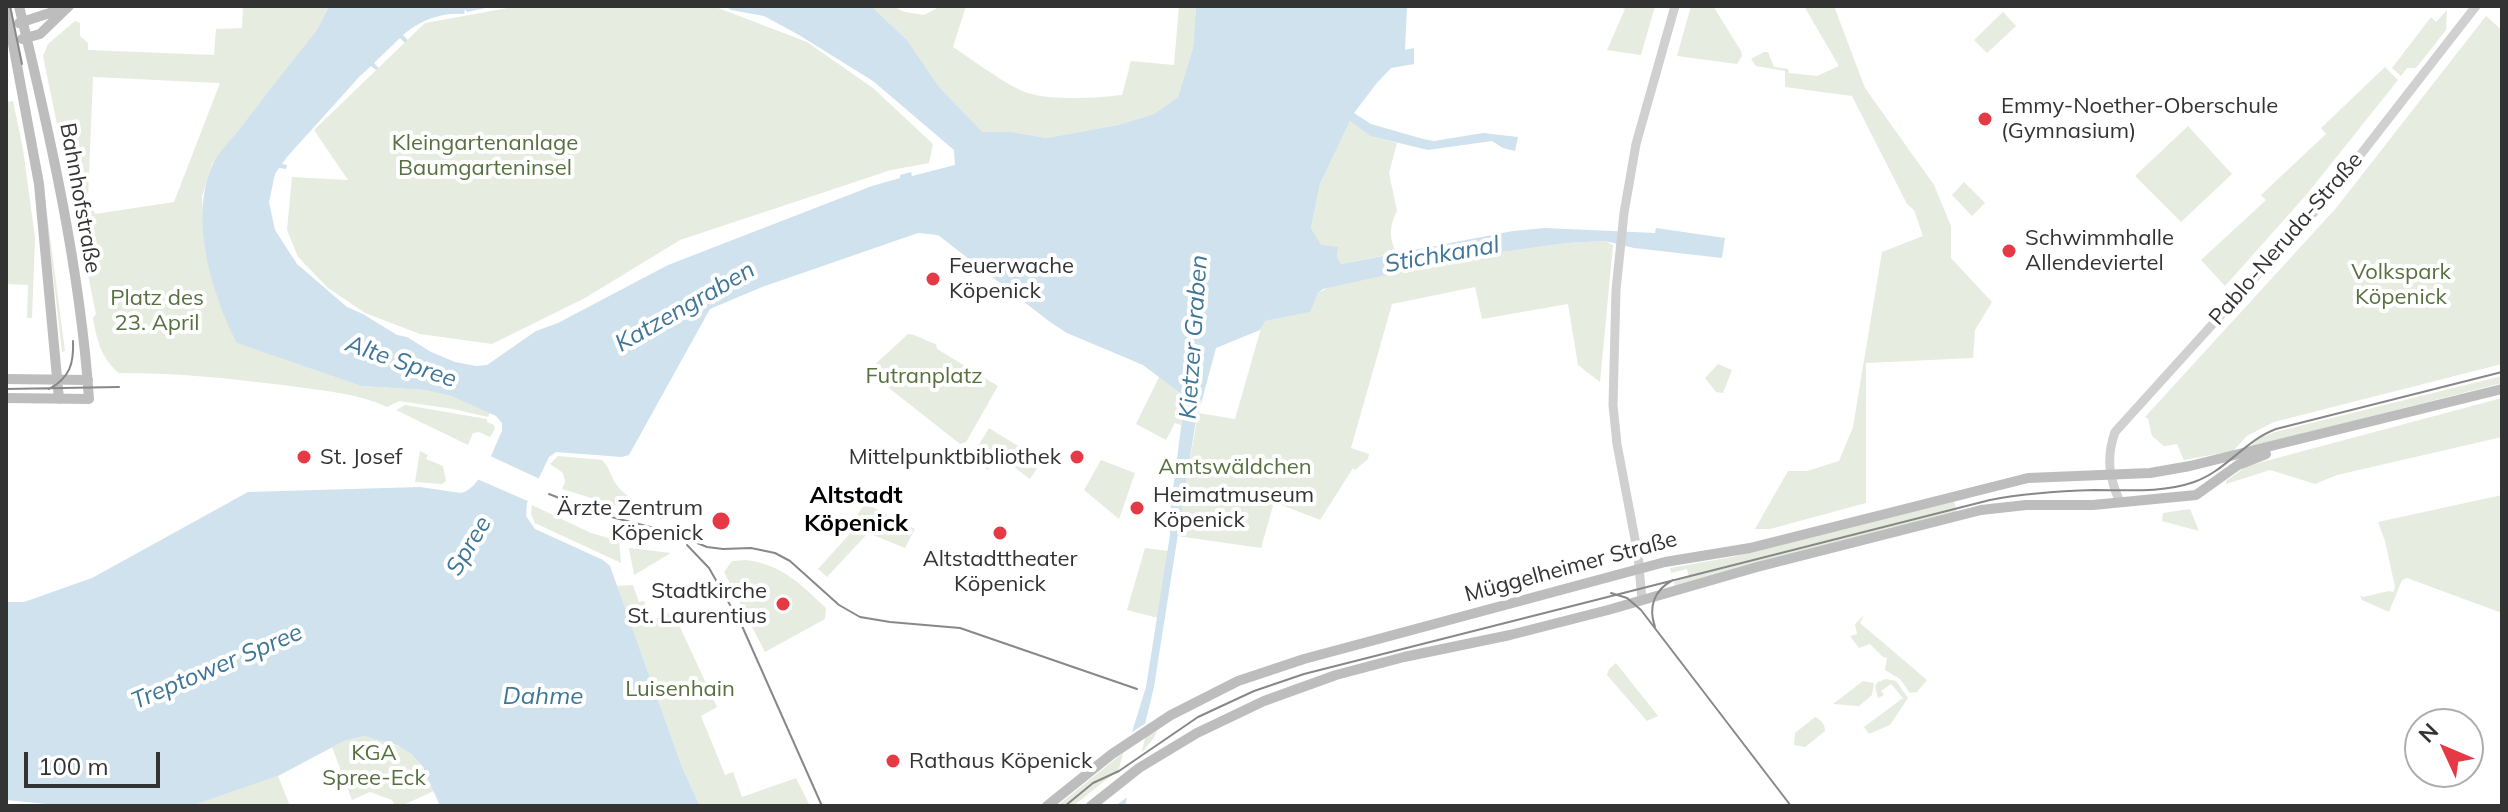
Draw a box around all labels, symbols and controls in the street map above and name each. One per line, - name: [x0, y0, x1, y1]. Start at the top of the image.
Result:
- place label: Emmy-Noether-Oberschule (Gymnasium): [2001, 93, 2278, 144]
- marker: Emmy-Noether-Oberschule (Gymnasium): [1976, 110, 1994, 128]
- street label: Bahnhofstraße: [54, 121, 106, 275]
- park label: Kleingartenanlage Baumgarteninsel: [392, 130, 578, 182]
- street label: Pablo-Neruda-Straße: [2204, 147, 2368, 331]
- place label: Schwimmhalle Allendeviertel: [2025, 225, 2174, 276]
- water label: Stichkanal: [1382, 231, 1502, 279]
- marker: Schwimmhalle Allendeviertel: [2000, 242, 2018, 260]
- place label: Feuerwache Köpenick: [949, 253, 1074, 304]
- water label: Kietzer Graben: [1174, 254, 1214, 420]
- water label: Katzengraben: [610, 255, 760, 359]
- park label: Volkspark Köpenick: [2351, 259, 2451, 310]
- marker: Feuerwache Köpenick: [924, 270, 942, 288]
- park label: Platz des 23. April: [110, 285, 204, 336]
- water label: Alte Spree: [342, 330, 460, 394]
- park label: Futranplatz: [865, 363, 983, 389]
- place label: St. Josef: [320, 444, 403, 470]
- place label: Mittelpunktbibliothek: [849, 444, 1061, 470]
- marker: St. Josef: [295, 448, 313, 466]
- marker: Mittelpunktbibliothek: [1068, 448, 1086, 466]
- park label: Amtswäldchen: [1158, 454, 1312, 480]
- district label: Altstadt Köpenick: [804, 482, 908, 538]
- place label: Heimatmuseum Köpenick: [1153, 482, 1314, 534]
- place label: Ärzte Zentrum Köpenick: [557, 495, 703, 546]
- marker: Heimatmuseum Köpenick: [1128, 499, 1146, 517]
- marker: Ärzte Zentrum Köpenick: [710, 510, 732, 532]
- water label: Spree: [440, 511, 498, 581]
- marker: Altstadttheater Köpenick: [991, 524, 1009, 542]
- street label: Müggelheimer Straße: [1462, 526, 1680, 608]
- place label: Altstadttheater Köpenick: [923, 546, 1077, 598]
- place label: Stadtkirche St. Laurentius: [627, 578, 767, 630]
- marker: Stadtkirche St. Laurentius: [774, 595, 792, 613]
- water label: Treptower Spree: [127, 618, 307, 716]
- park label: Luisenhain: [625, 676, 735, 702]
- water label: Dahme: [503, 683, 583, 711]
- north arrow: [2404, 708, 2484, 788]
- text: N: [2412, 717, 2444, 748]
- scale bar: [28, 736, 164, 786]
- park label: KGA Spree-Eck: [322, 740, 426, 792]
- place label: Rathaus Köpenick: [909, 748, 1092, 774]
- text: 100 m: [38, 751, 109, 781]
- marker: Rathaus Köpenick: [884, 752, 902, 770]

